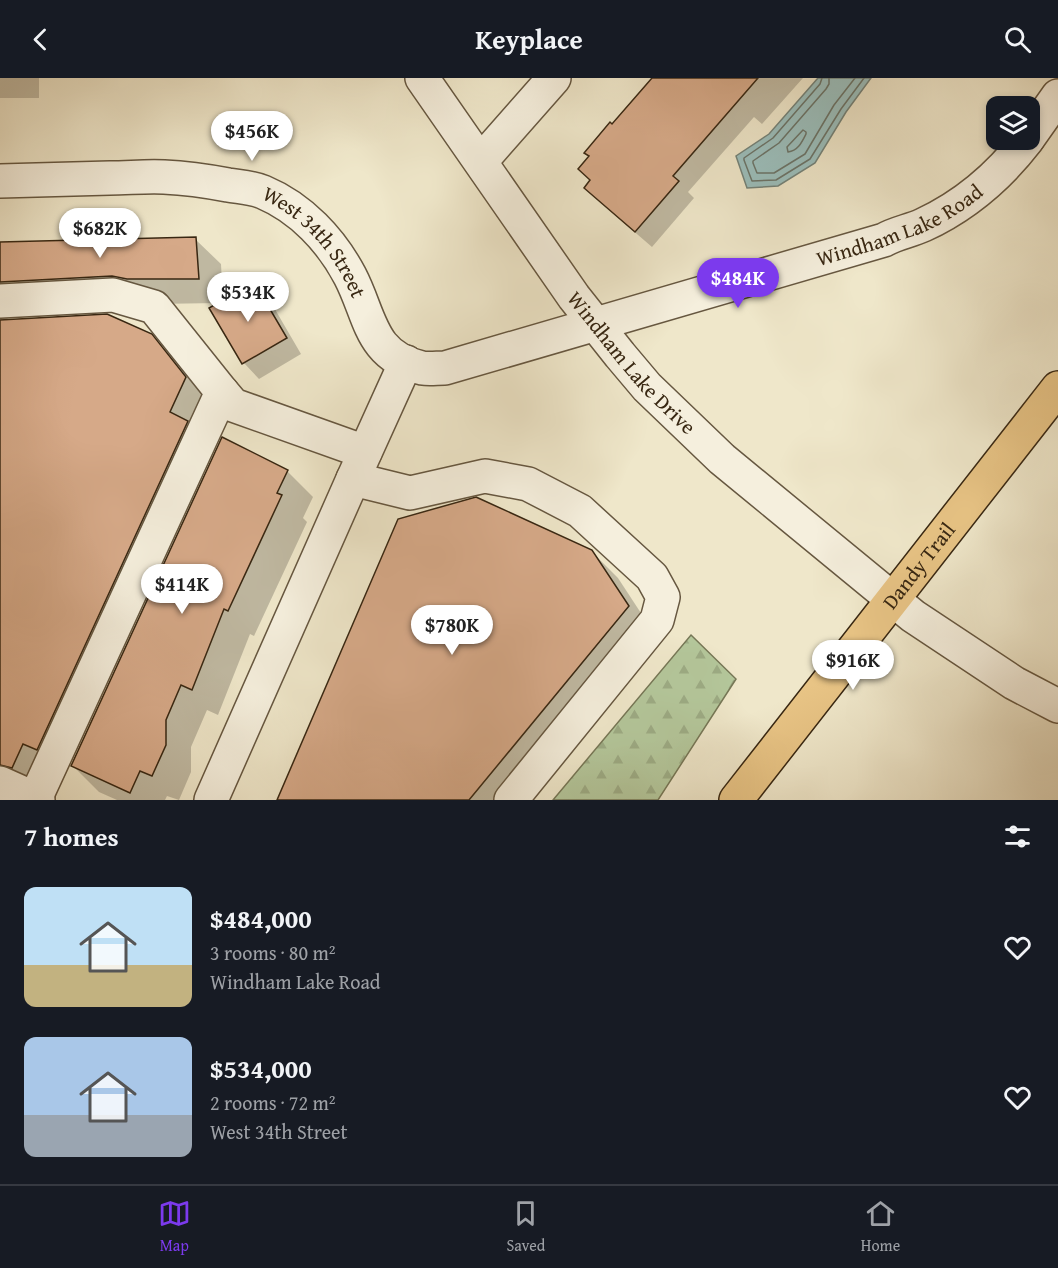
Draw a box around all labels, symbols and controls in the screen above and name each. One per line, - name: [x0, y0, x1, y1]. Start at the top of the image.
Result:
- text: Keyplace: [475, 19, 583, 59]
- icon: back: [24, 23, 57, 56]
- icon: search: [1001, 23, 1034, 56]
- map controls: [986, 96, 1040, 150]
- button: layers: [986, 96, 1040, 150]
- pin: $456K: [210, 111, 294, 162]
- text: $456K: [225, 116, 279, 145]
- street label: Windham Lake Road: [813, 176, 990, 274]
- street label: West 34th Street: [258, 178, 374, 303]
- pin: $682K: [58, 208, 142, 259]
- text: $682K: [73, 213, 127, 242]
- pin: $484K: [696, 258, 780, 309]
- text: $484K: [711, 263, 765, 292]
- pin: $534K: [206, 272, 290, 323]
- text: $534K: [221, 277, 275, 306]
- street label: Windham Lake Drive: [560, 284, 703, 441]
- street label: Dandy Trail: [875, 516, 962, 616]
- pin: $414K: [140, 564, 224, 615]
- text: $414K: [155, 569, 209, 598]
- pin: $780K: [410, 605, 494, 656]
- text: $780K: [425, 610, 479, 639]
- pin: $916K: [811, 640, 895, 691]
- text: $916K: [826, 645, 880, 674]
- text: 7 homes: [24, 817, 119, 856]
- icon: filters: [1001, 820, 1034, 853]
- text: $484,000: [210, 899, 312, 938]
- icon: home: [72, 911, 144, 983]
- icon: heart: [1001, 931, 1034, 964]
- text: 3 rooms · 80 m²: [210, 938, 336, 967]
- text: Windham Lake Road: [210, 967, 381, 996]
- text: $534,000: [210, 1049, 312, 1088]
- icon: home: [72, 1061, 144, 1133]
- icon: heart: [1001, 1081, 1034, 1114]
- text: 2 rooms · 72 m²: [210, 1088, 336, 1117]
- text: West 34th Street: [210, 1117, 348, 1146]
- tab: Map: [158, 1197, 191, 1257]
- tab: Saved: [506, 1197, 545, 1257]
- tab: Home: [861, 1197, 900, 1257]

